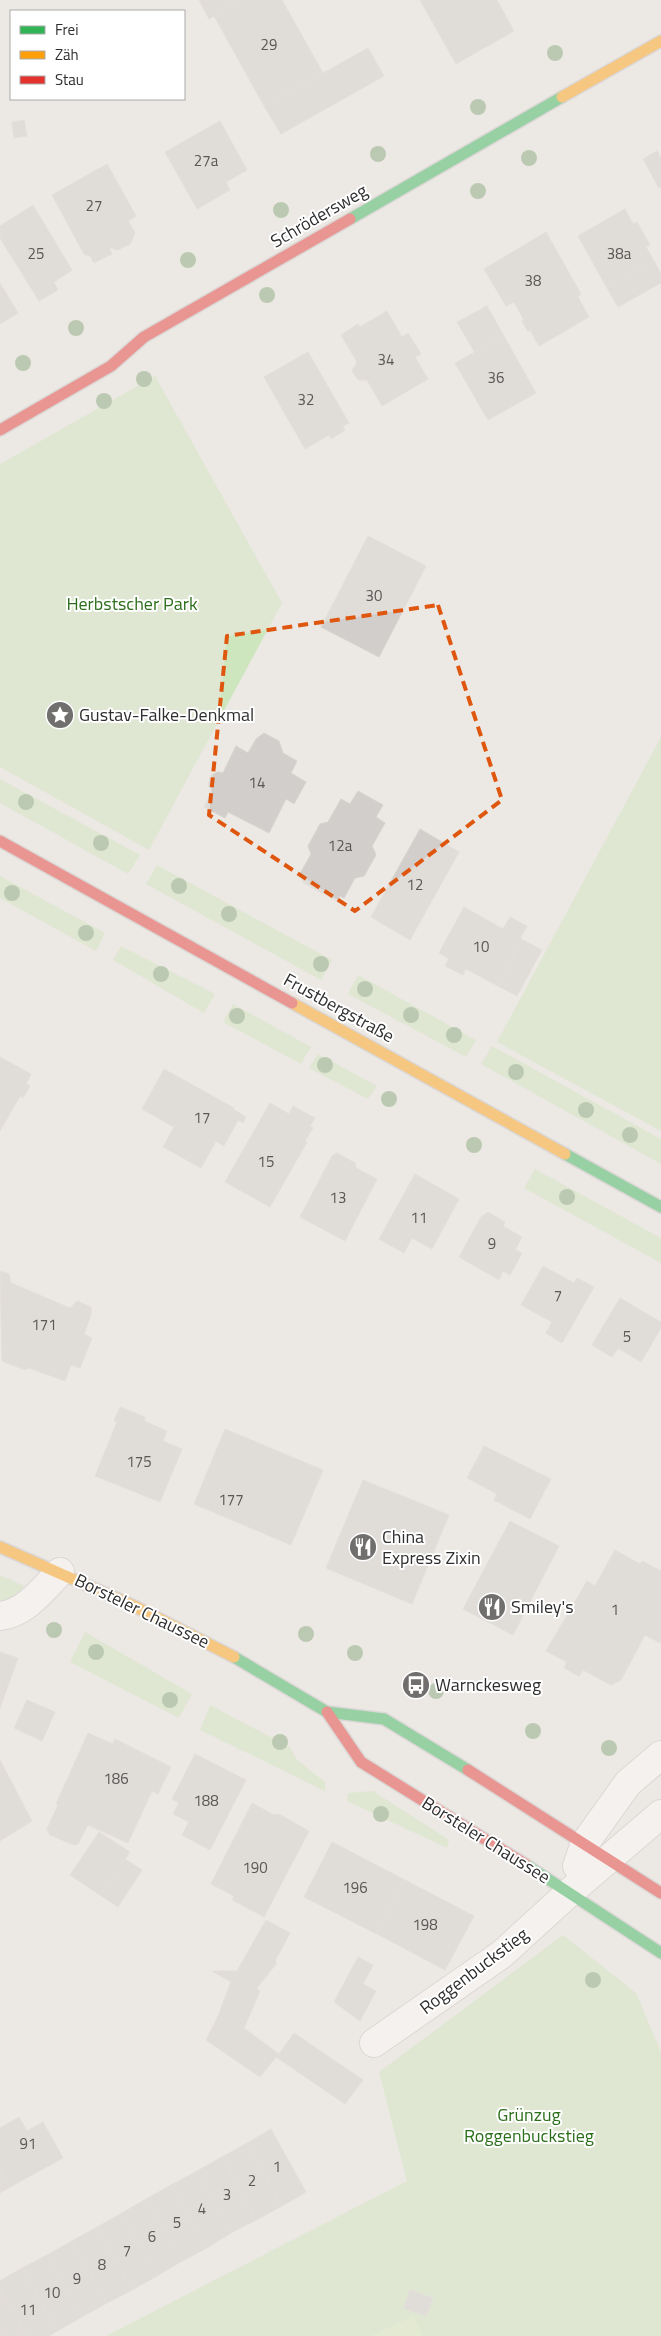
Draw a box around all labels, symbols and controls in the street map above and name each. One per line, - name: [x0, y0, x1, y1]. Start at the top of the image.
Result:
- legend: [10, 10, 185, 100]
- text: Frei: [55, 18, 78, 41]
- house number: 29: [261, 33, 277, 56]
- text: Zäh: [55, 43, 79, 66]
- text: Stau: [55, 68, 84, 91]
- house number: 27a: [194, 149, 219, 172]
- street label: Schrödersweg: [265, 177, 372, 254]
- house number: 27: [86, 194, 102, 217]
- house number: 25: [28, 242, 44, 265]
- house number: 38a: [607, 242, 632, 265]
- house number: 38: [525, 269, 541, 292]
- house number: 34: [378, 348, 394, 371]
- house number: 36: [488, 366, 504, 389]
- house number: 32: [298, 388, 314, 411]
- house number: 30: [366, 584, 382, 607]
- park label: Herbstscher Park: [66, 590, 198, 617]
- place icon: Gustav-Falke-Denkmal: [45, 700, 75, 730]
- place label: Gustav-Falke-Denkmal: [79, 701, 254, 728]
- house number: 14: [249, 771, 265, 794]
- house number: 12a: [328, 834, 353, 857]
- house number: 12: [407, 873, 423, 896]
- house number: 10: [473, 935, 489, 958]
- street label: Frustbergstraße: [279, 966, 400, 1049]
- house number: 17: [194, 1106, 210, 1129]
- house number: 15: [258, 1150, 274, 1173]
- house number: 13: [330, 1186, 346, 1209]
- house number: 11: [411, 1206, 427, 1229]
- house number: 9: [488, 1232, 496, 1255]
- house number: 7: [554, 1284, 562, 1307]
- house number: 171: [31, 1313, 57, 1336]
- house number: 5: [623, 1325, 631, 1348]
- house number: 175: [126, 1450, 152, 1473]
- house number: 177: [218, 1488, 244, 1511]
- place label: China Express Zixin: [382, 1523, 481, 1571]
- restaurant icon: China Express Zixin: [348, 1532, 378, 1562]
- street label: Borsteler Chaussee: [70, 1566, 214, 1655]
- restaurant icon: Smiley's: [477, 1592, 507, 1622]
- place label: Smiley's: [511, 1593, 574, 1620]
- house number: 1: [611, 1598, 619, 1621]
- bus stop icon: Warnckesweg: [401, 1670, 431, 1700]
- place label: Warnckesweg: [435, 1671, 541, 1698]
- house number: 186: [103, 1767, 129, 1790]
- house number: 188: [193, 1789, 219, 1812]
- street label: Borsteler Chaussee: [417, 1789, 556, 1890]
- house number: 190: [242, 1856, 268, 1879]
- house number: 196: [342, 1876, 368, 1899]
- house number: 198: [412, 1913, 438, 1936]
- street label: Roggenbuckstieg: [414, 1921, 534, 2021]
- park label: Grünzug Roggenbuckstieg: [464, 2101, 594, 2149]
- house number: 91: [20, 2132, 36, 2155]
- house number: 1: [273, 2155, 281, 2178]
- house number: 2: [248, 2169, 256, 2192]
- house number: 3: [223, 2183, 231, 2206]
- house number: 4: [198, 2197, 206, 2220]
- house number: 5: [173, 2211, 181, 2234]
- house number: 6: [148, 2225, 156, 2248]
- house number: 7: [123, 2239, 131, 2262]
- house number: 8: [98, 2253, 106, 2276]
- house number: 9: [73, 2267, 81, 2290]
- house number: 10: [44, 2281, 60, 2304]
- house number: 11: [20, 2298, 36, 2321]

